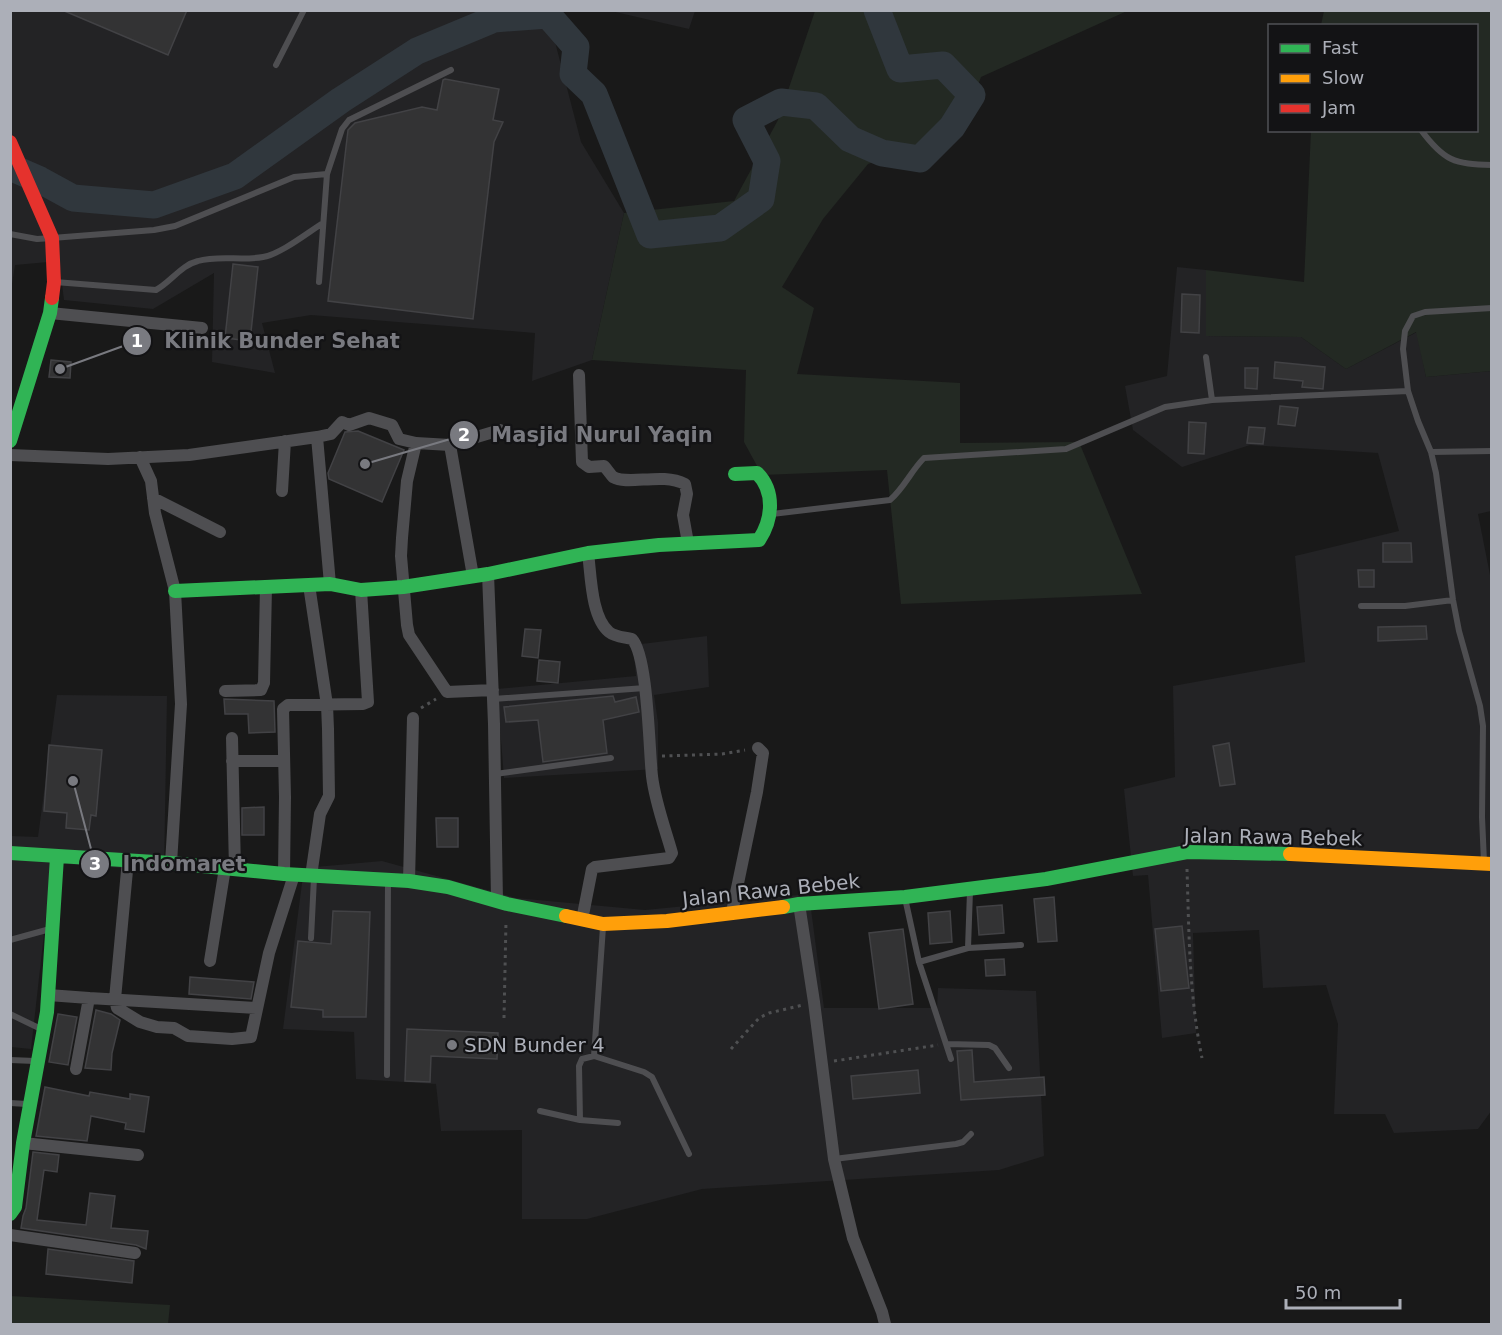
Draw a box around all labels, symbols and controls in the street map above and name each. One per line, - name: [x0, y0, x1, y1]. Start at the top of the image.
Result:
- legend: [1268, 24, 1478, 132]
- text: Fast: [1322, 37, 1358, 58]
- text: Slow: [1322, 67, 1364, 88]
- text: Jam: [1321, 97, 1356, 118]
- callout: Klinik Bunder Sehat: [122, 322, 412, 361]
- text: Klinik Bunder Sehat: [164, 329, 400, 353]
- text: 1: [131, 330, 143, 351]
- callout: Masjid Nurul Yaqin: [449, 415, 725, 454]
- text: Masjid Nurul Yaqin: [491, 423, 713, 447]
- text: 2: [458, 424, 470, 445]
- street label: Jalan Rawa Bebek: [1182, 823, 1363, 851]
- callout: Indomaret: [80, 844, 257, 883]
- text: Indomaret: [123, 852, 245, 876]
- text: 3: [89, 853, 101, 874]
- street label: Jalan Rawa Bebek: [679, 869, 861, 911]
- place label: SDN Bunder 4: [464, 1033, 605, 1057]
- marker: SDN Bunder 4: [445, 1038, 459, 1052]
- scale bar: [1286, 1272, 1400, 1310]
- text: 50 m: [1295, 1282, 1341, 1303]

